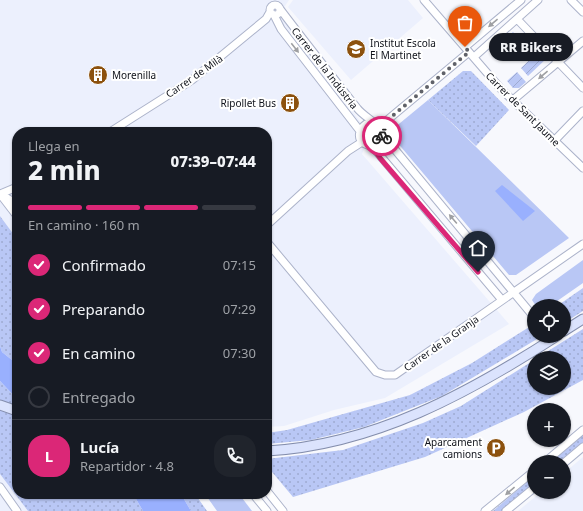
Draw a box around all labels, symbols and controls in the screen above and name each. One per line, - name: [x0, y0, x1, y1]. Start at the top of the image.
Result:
- pin: [448, 6, 482, 47]
- icon: bag: [454, 12, 476, 34]
- one-way arrow: [488, 19, 499, 28]
- street label: Carrer de la Indústria: [289, 24, 361, 112]
- callout: RR Bikers: [489, 33, 573, 61]
- place label: Institut Escola El Martinet: [370, 36, 436, 62]
- school or university icon: Institut Escola El Martinet: [345, 38, 367, 60]
- text: RR Bikers: [500, 38, 562, 56]
- one-way arrow: [291, 42, 299, 53]
- street label: Carrer de Milà: [163, 51, 225, 101]
- building icon: Morenilla: [87, 64, 109, 86]
- place label: Morenilla: [112, 68, 156, 82]
- street label: Carrer de Sant Jaume: [483, 69, 563, 149]
- one-way arrow: [537, 71, 548, 80]
- building icon: Ripollet Bus: [279, 92, 301, 114]
- place label: Ripollet Bus: [221, 96, 276, 110]
- courier: [362, 116, 402, 156]
- icon: bike: [371, 125, 393, 147]
- text: Llega en: [28, 137, 80, 155]
- text: 07:39–07:44: [171, 151, 256, 171]
- text: 2 min: [28, 152, 101, 188]
- one-way arrow: [448, 214, 457, 225]
- text: En camino · 160 m: [28, 216, 140, 234]
- pin: [461, 231, 495, 272]
- icon: home: [467, 237, 489, 259]
- icon: check: [28, 254, 50, 276]
- text: Confirmado: [62, 255, 146, 275]
- text: 07:15: [223, 256, 256, 274]
- icon: check: [28, 298, 50, 320]
- text: Preparando: [62, 299, 145, 319]
- map controls: [527, 299, 571, 499]
- button: locate: [527, 299, 571, 343]
- text: 07:29: [223, 300, 256, 318]
- street label: Carrer de la Granja: [401, 312, 481, 374]
- icon: check: [28, 342, 50, 364]
- text: En camino: [62, 343, 135, 363]
- text: 07:30: [223, 344, 256, 362]
- button: layers: [527, 351, 571, 395]
- text: Entregado: [62, 387, 135, 407]
- button: +: [527, 403, 571, 447]
- button: phone: [214, 435, 256, 477]
- place label: Aparcament camions: [425, 435, 482, 461]
- text: Lucía: [80, 437, 119, 457]
- parking icon: Aparcament camions: [485, 437, 507, 459]
- text: L: [45, 446, 53, 466]
- button: −: [527, 455, 571, 499]
- text: Repartidor · 4.8: [80, 457, 174, 475]
- one-way arrow: [504, 486, 515, 495]

